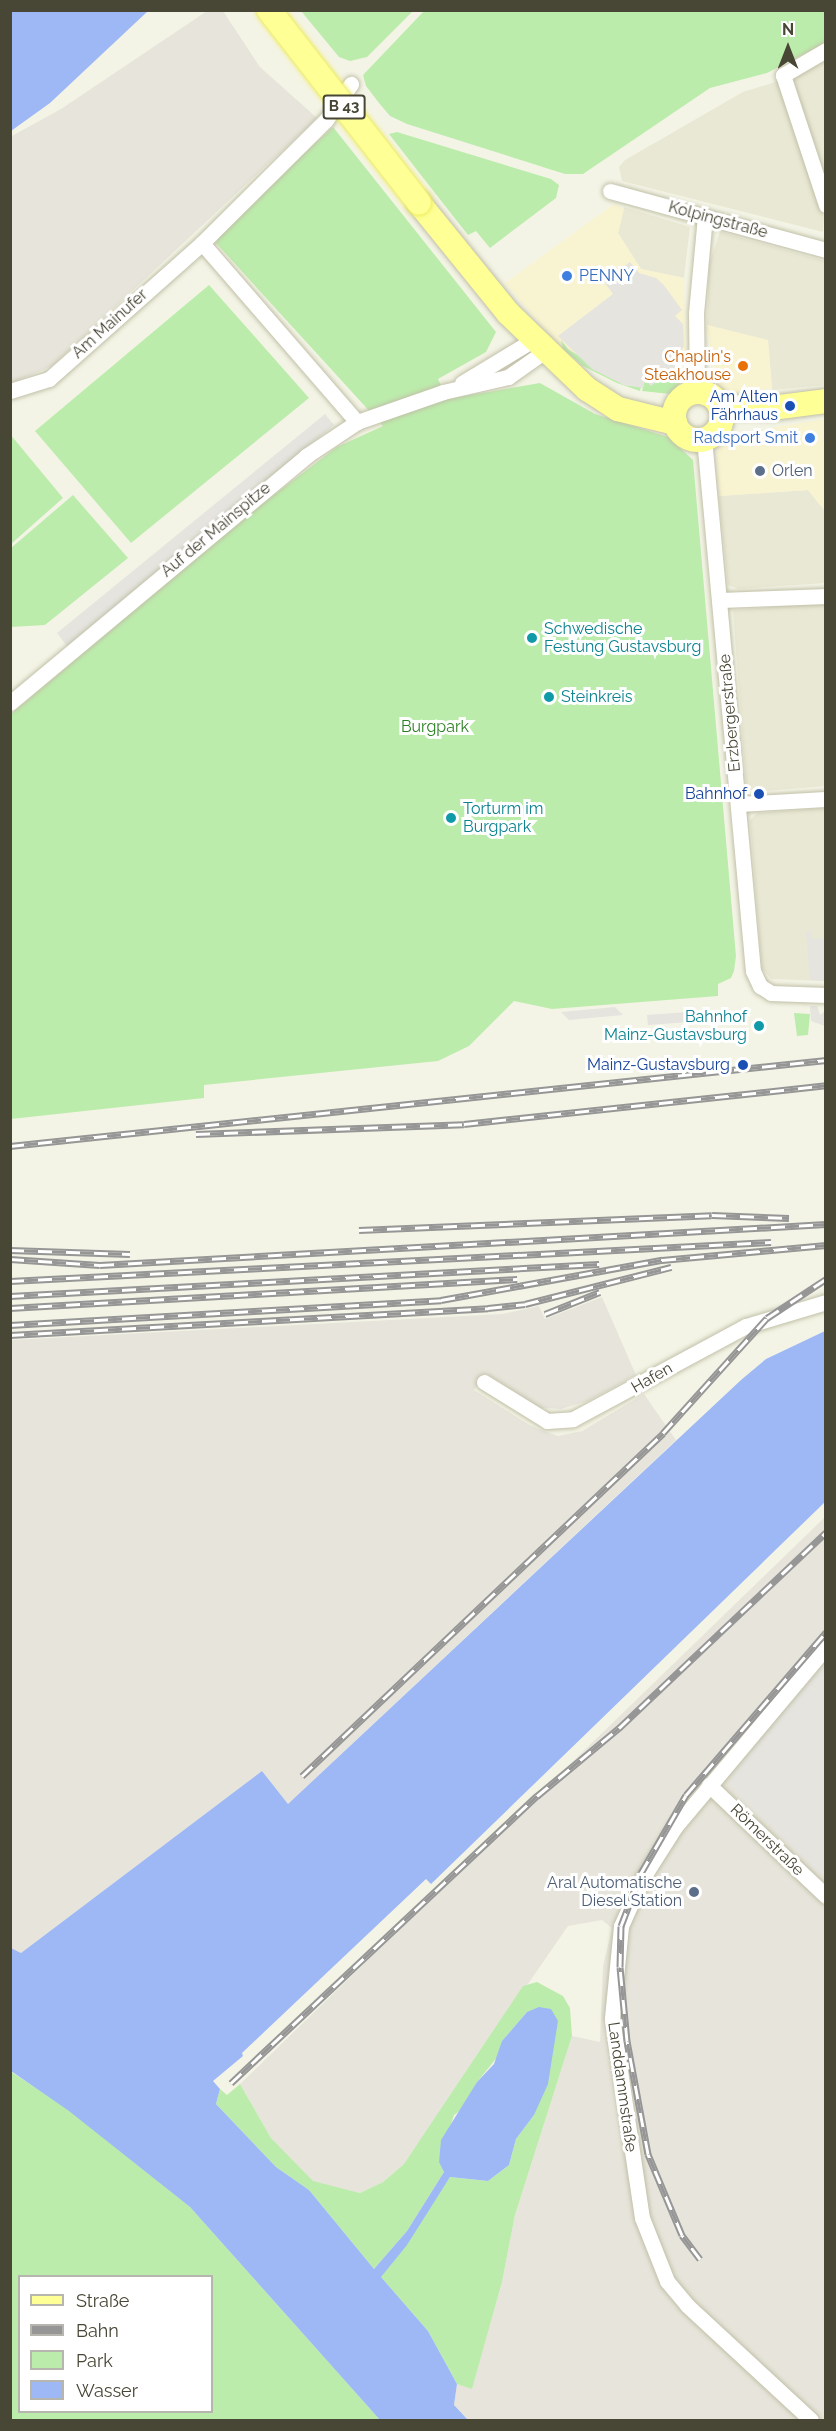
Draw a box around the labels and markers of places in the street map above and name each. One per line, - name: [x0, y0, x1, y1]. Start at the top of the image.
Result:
- place label: PENNY: [579, 266, 634, 286]
- marker: PENNY: [560, 269, 574, 283]
- place label: Chaplin's Steakhouse: [644, 347, 731, 385]
- marker: Chaplin's Steakhouse: [736, 359, 750, 373]
- place label: Am Alten Fährhaus: [709, 387, 778, 425]
- marker: Am Alten Fährhaus: [783, 399, 797, 413]
- place label: Radsport Smit: [694, 428, 798, 448]
- marker: Radsport Smit: [803, 431, 817, 445]
- place label: Orlen: [772, 461, 813, 481]
- marker: Orlen: [753, 464, 767, 478]
- place label: Schwedische Festung Gustavsburg: [544, 619, 701, 657]
- marker: Schwedische Festung Gustavsburg: [525, 631, 539, 645]
- place label: Steinkreis: [561, 687, 632, 707]
- marker: Steinkreis: [542, 690, 556, 704]
- place label: Bahnhof: [685, 784, 747, 804]
- marker: Bahnhof: [752, 787, 766, 801]
- place label: Torturm im Burgpark: [463, 799, 544, 837]
- marker: Torturm im Burgpark: [444, 811, 458, 825]
- place label: Bahnhof Mainz-Gustavsburg: [604, 1007, 747, 1045]
- marker: Bahnhof Mainz-Gustavsburg: [752, 1019, 766, 1033]
- place label: Mainz-Gustavsburg: [587, 1055, 730, 1075]
- marker: Mainz-Gustavsburg: [734, 1056, 752, 1074]
- place label: Aral Automatische Diesel Station: [546, 1873, 682, 1911]
- marker: Aral Automatische Diesel Station: [687, 1885, 701, 1899]

